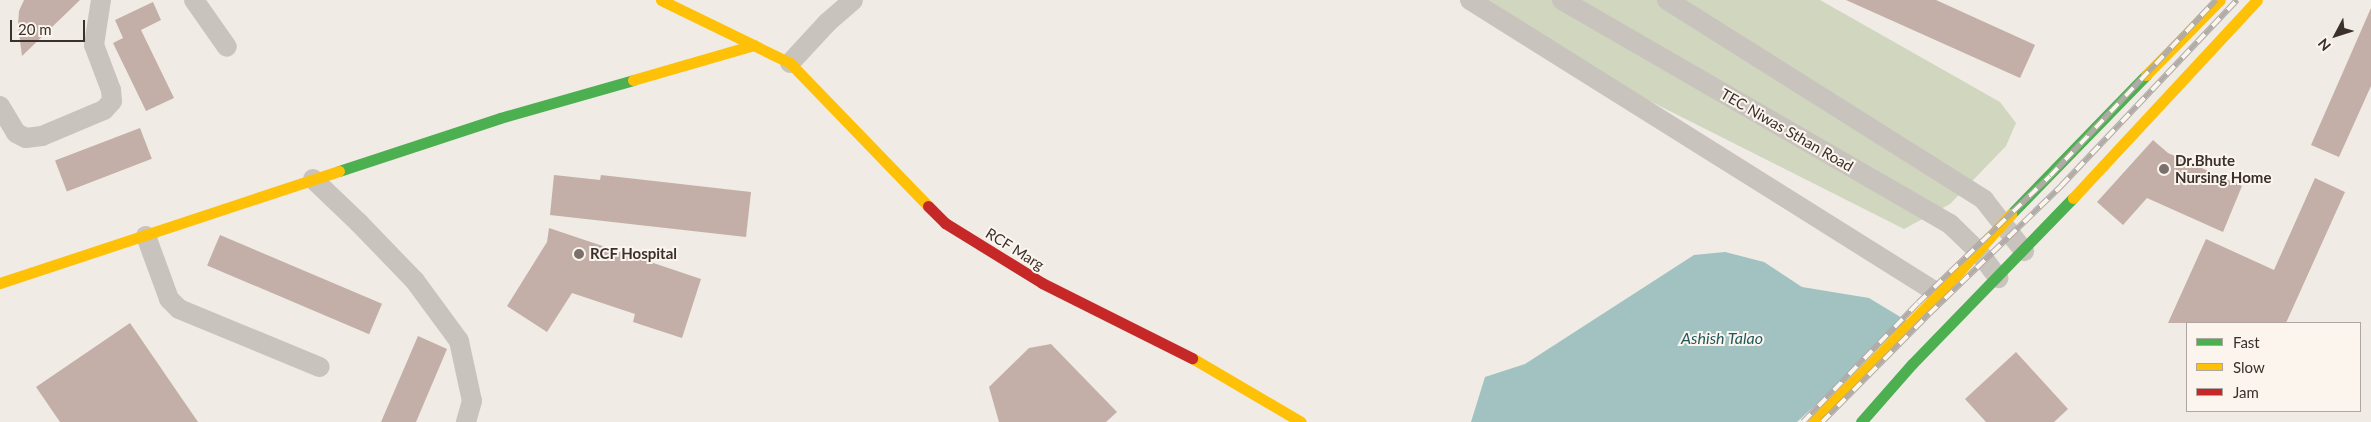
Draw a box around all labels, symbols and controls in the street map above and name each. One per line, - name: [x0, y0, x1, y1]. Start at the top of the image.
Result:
- scale bar: [12, 10, 88, 42]
- north arrow: [2311, 10, 2361, 60]
- text: 20 m: [18, 20, 52, 38]
- text: N: [2314, 35, 2334, 55]
- street label: TEC Niwas Sthan Road: [1718, 85, 1856, 175]
- place label: Dr.Bhute Nursing Home: [2175, 151, 2271, 186]
- marker: Dr.Bhute Nursing Home: [2157, 162, 2171, 176]
- street label: RCF Marg: [982, 224, 1048, 274]
- place label: RCF Hospital: [590, 245, 677, 263]
- marker: RCF Hospital: [572, 247, 586, 261]
- legend: [2186, 322, 2361, 412]
- water label: Ashish Talao: [1681, 328, 1763, 348]
- text: Fast: [2233, 333, 2260, 351]
- text: Slow: [2233, 358, 2265, 376]
- text: Jam: [2233, 383, 2259, 401]

